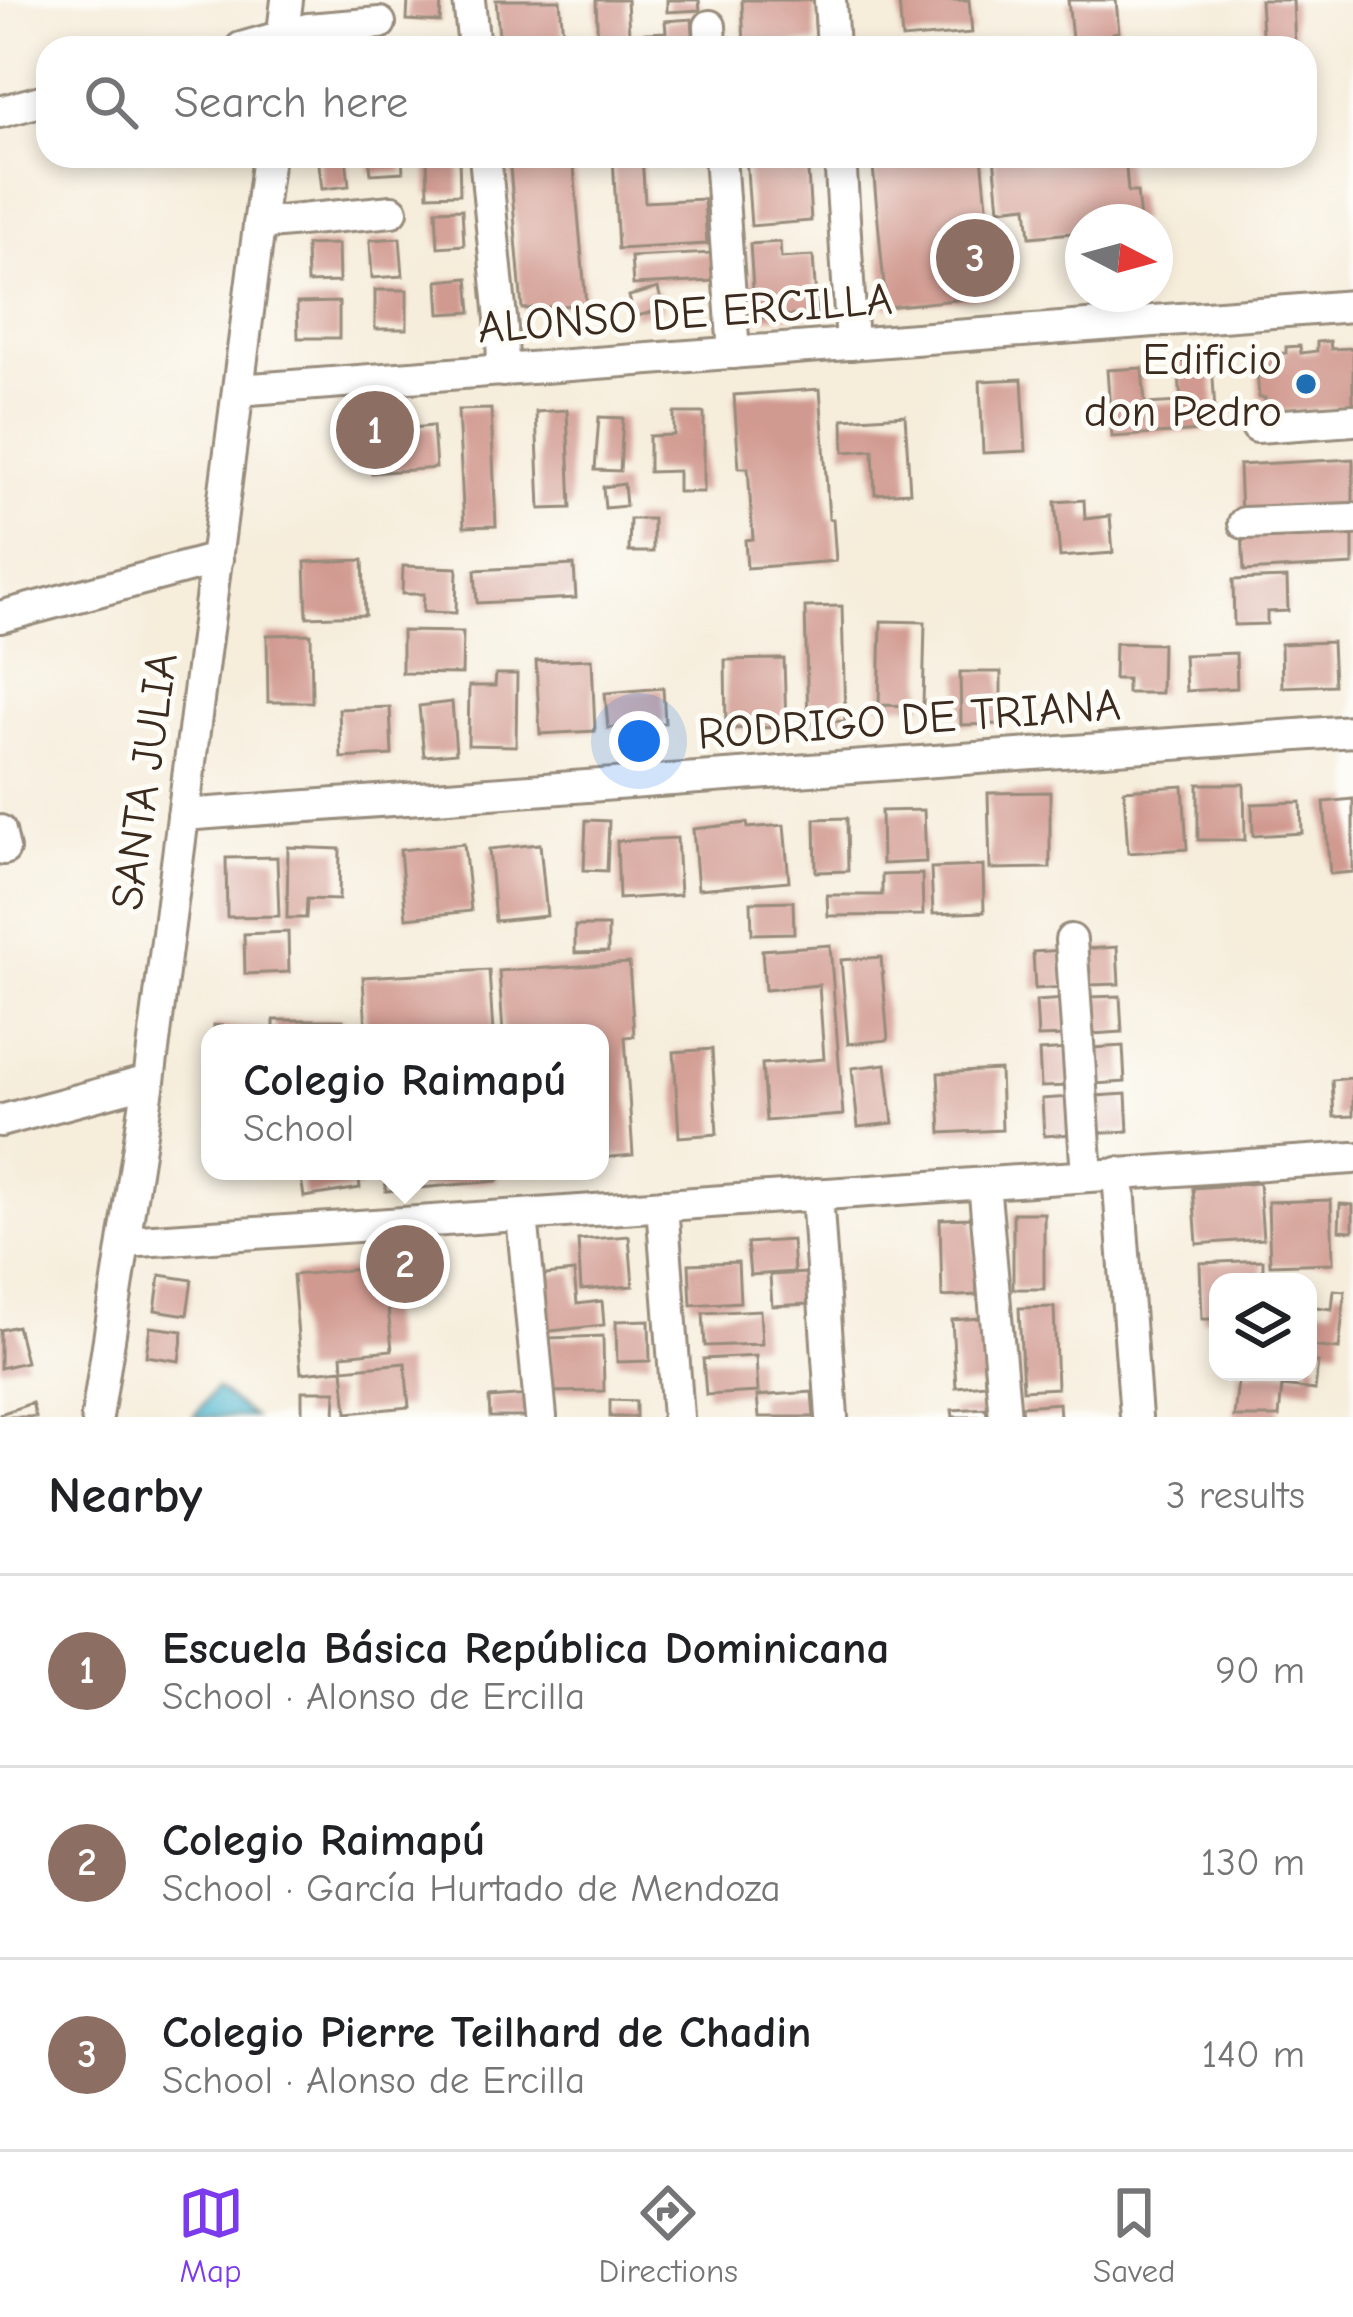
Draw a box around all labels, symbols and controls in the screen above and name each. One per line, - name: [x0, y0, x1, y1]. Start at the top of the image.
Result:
- search box: [36, 36, 1317, 168]
- icon: search: [78, 69, 144, 135]
- text: Search here: [174, 76, 408, 128]
- north arrow: [1065, 204, 1173, 312]
- pin: 3: [936, 213, 1014, 303]
- street label: ALONSO DE ERCILLA: [476, 273, 894, 353]
- place label: Edificio don Pedro: [1084, 333, 1282, 437]
- marker: Edificio don Pedro: [1293, 371, 1319, 397]
- pin: 1: [336, 385, 414, 475]
- street label: SANTA JULIA: [100, 649, 188, 913]
- street label: RODRIGO DE TRIANA: [696, 678, 1122, 760]
- your location: [609, 711, 669, 771]
- popup: [201, 1024, 609, 1180]
- text: Colegio Raimapú: [243, 1054, 567, 1106]
- text: School: [243, 1106, 354, 1151]
- pin: 2: [366, 1219, 444, 1309]
- map controls: [1209, 1273, 1317, 1381]
- button: layers: [1209, 1273, 1317, 1381]
- text: Nearby: [48, 1466, 202, 1525]
- text: 3 results: [1166, 1473, 1305, 1518]
- text: Escuela Básica República Dominicana: [162, 1622, 889, 1674]
- text: 1: [79, 1648, 95, 1693]
- text: 90 m: [1215, 1648, 1305, 1693]
- text: School · Alonso de Ercilla: [162, 1674, 585, 1719]
- text: Colegio Raimapú: [162, 1814, 485, 1866]
- text: 2: [77, 1840, 97, 1885]
- text: 130 m: [1201, 1840, 1305, 1885]
- text: School · García Hurtado de Mendoza: [162, 1866, 781, 1911]
- text: Colegio Pierre Teilhard de Chadin: [162, 2006, 812, 2058]
- text: 3: [77, 2032, 97, 2077]
- text: 140 m: [1202, 2032, 1305, 2077]
- text: School · Alonso de Ercilla: [162, 2058, 585, 2103]
- tab: Map: [178, 2180, 244, 2290]
- tab: Directions: [599, 2180, 738, 2290]
- tab: Saved: [1093, 2180, 1175, 2290]

